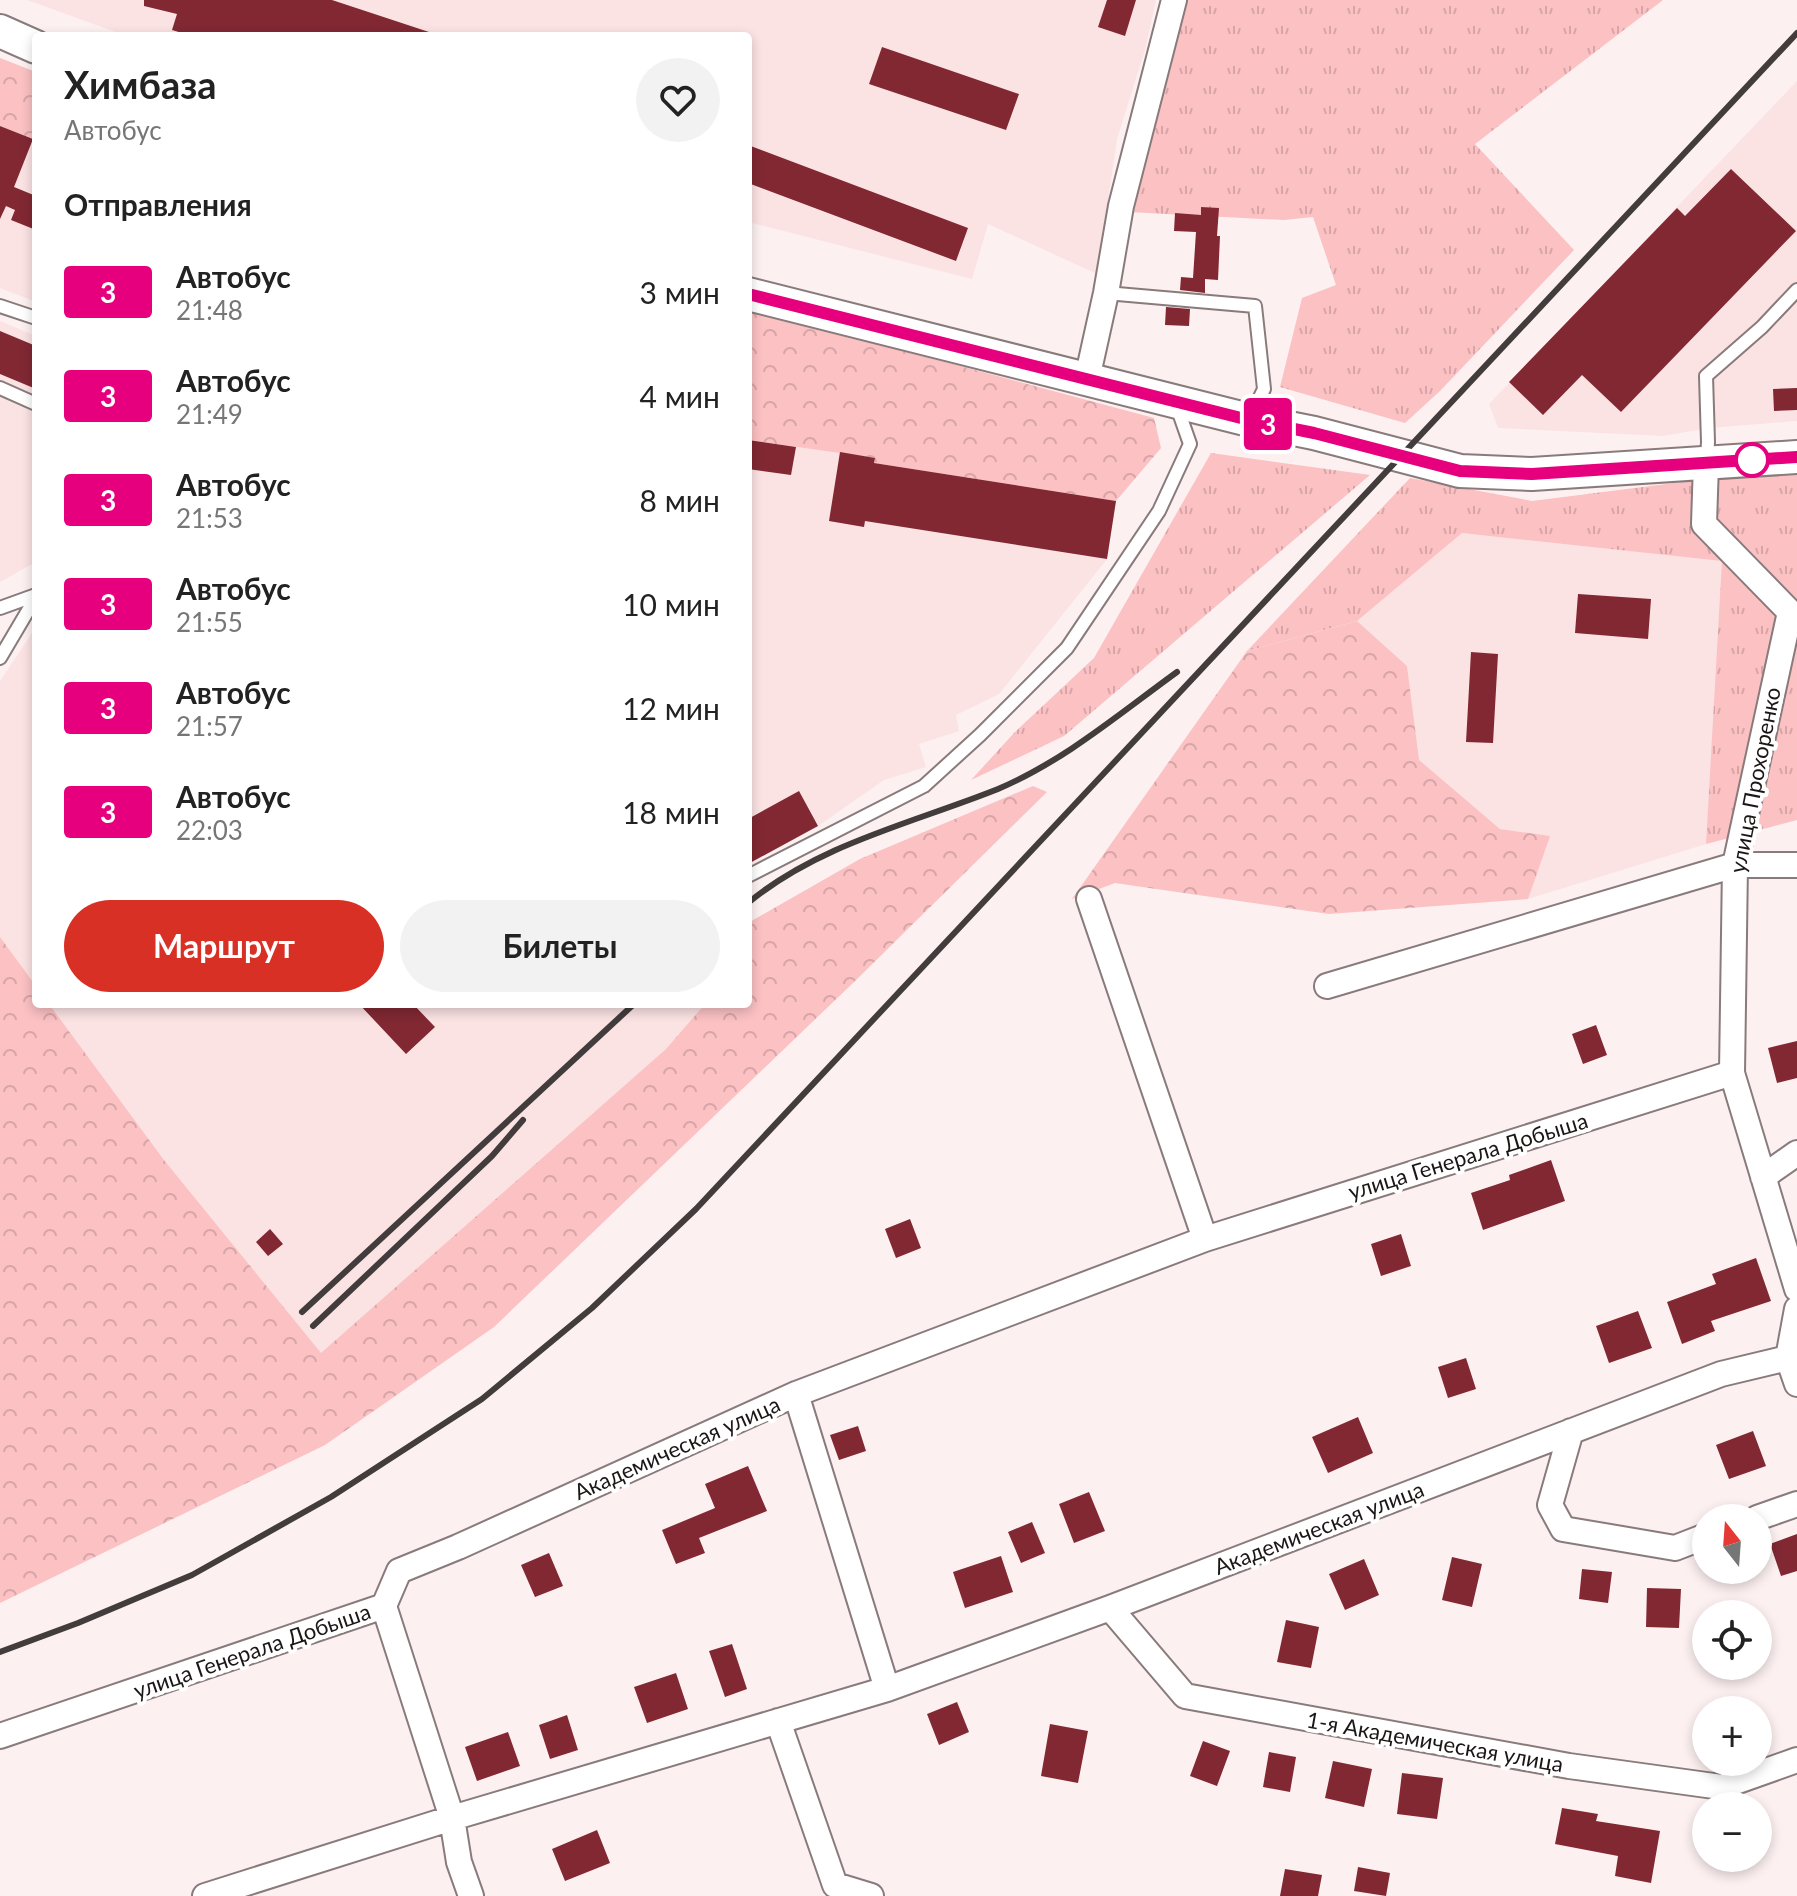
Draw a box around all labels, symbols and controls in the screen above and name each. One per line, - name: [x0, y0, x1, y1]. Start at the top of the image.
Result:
- button: heart: [636, 58, 720, 142]
- text: Химбаза: [64, 61, 217, 107]
- text: Автобус: [64, 114, 162, 146]
- text: Отправления: [64, 186, 252, 222]
- text: Автобус: [176, 258, 291, 294]
- text: 3 мин: [640, 274, 720, 310]
- text: 3: [100, 275, 116, 309]
- text: 21:48: [176, 294, 243, 326]
- text: Автобус: [176, 362, 291, 398]
- text: 4 мин: [640, 378, 720, 414]
- text: 3: [100, 379, 116, 413]
- text: 21:49: [176, 398, 243, 430]
- line badge: 3: [1242, 398, 1294, 450]
- text: 3: [1260, 407, 1276, 441]
- unlabelled marker: [1735, 443, 1769, 477]
- text: Автобус: [176, 466, 291, 502]
- text: 8 мин: [640, 482, 720, 518]
- text: 3: [100, 483, 116, 517]
- text: 21:53: [176, 502, 243, 534]
- text: Автобус: [176, 570, 291, 606]
- text: 10 мин: [622, 586, 720, 622]
- text: 3: [100, 587, 116, 621]
- text: 21:55: [176, 606, 243, 638]
- text: Автобус: [176, 674, 291, 710]
- street label: улица Прохоренко: [1723, 685, 1786, 875]
- text: 12 мин: [622, 690, 720, 726]
- text: 3: [100, 691, 116, 725]
- text: 21:57: [176, 710, 243, 742]
- text: Автобус: [176, 778, 291, 814]
- text: 18 мин: [622, 794, 720, 830]
- text: 3: [100, 795, 116, 829]
- text: 22:03: [176, 814, 243, 846]
- button: Маршрут: [64, 900, 384, 992]
- button: Билеты: [400, 900, 720, 992]
- street label: улица Генерала Добыша: [1345, 1106, 1591, 1205]
- street label: Академическая улица: [570, 1390, 784, 1505]
- street label: Академическая улица: [1210, 1475, 1428, 1580]
- north arrow: [1692, 1504, 1772, 1584]
- map controls: [1692, 1504, 1772, 1872]
- street label: улица Генерала Добыша: [130, 1597, 374, 1704]
- button: locate: [1692, 1600, 1772, 1680]
- button: +: [1692, 1696, 1772, 1776]
- street label: 1-я Академическая улица: [1305, 1706, 1566, 1777]
- button: −: [1692, 1792, 1772, 1872]

